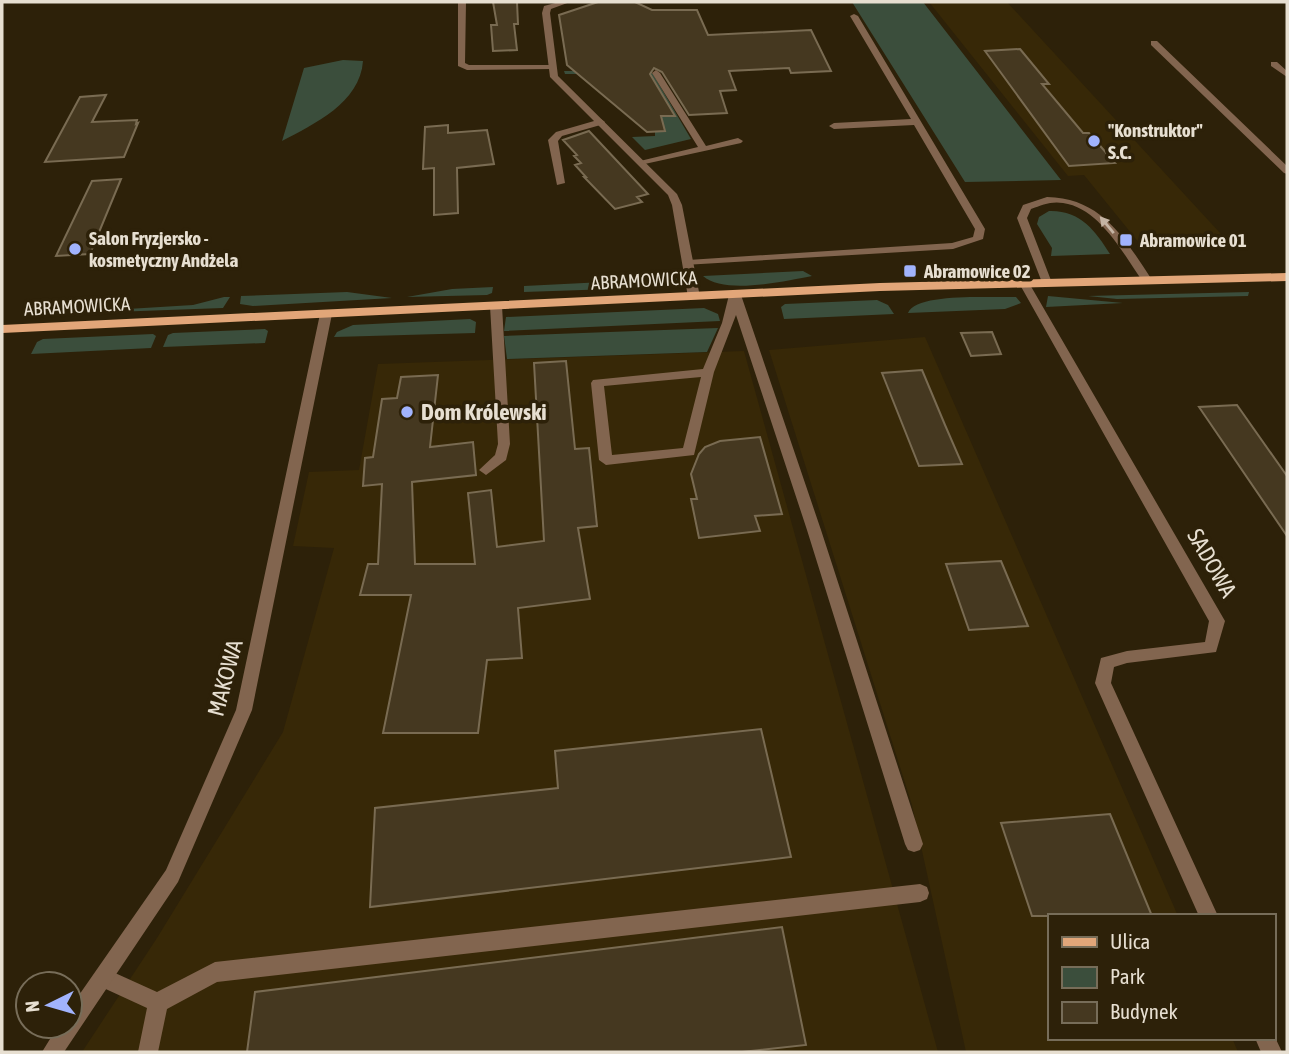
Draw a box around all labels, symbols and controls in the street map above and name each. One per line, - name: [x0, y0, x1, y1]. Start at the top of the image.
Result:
- place label: "Konstruktor" S.C.: [1108, 119, 1203, 163]
- marker: "Konstruktor" S.C.: [1086, 133, 1102, 149]
- one-way arrow: [1099, 216, 1115, 234]
- place label: Salon Fryzjersko - kosmetyczny Andżela: [89, 227, 238, 271]
- place label: Abramowice 01: [1139, 229, 1247, 251]
- marker: Abramowice 01: [1118, 232, 1134, 248]
- marker: Salon Fryzjersko - kosmetyczny Andżela: [67, 241, 83, 257]
- place label: Abramowice 02: [923, 260, 1031, 282]
- marker: Abramowice 02: [902, 263, 918, 279]
- street label: ABRAMOWICKA: [590, 266, 698, 294]
- street label: ABRAMOWICKA: [23, 292, 131, 320]
- place label: Dom Królewski: [421, 399, 547, 425]
- marker: Dom Królewski: [399, 404, 415, 420]
- street label: SADOWA: [1182, 524, 1242, 602]
- street label: MAKOWA: [202, 636, 248, 719]
- legend: [1048, 914, 1275, 1040]
- text: Ulica: [1110, 929, 1150, 953]
- text: Park: [1110, 964, 1145, 988]
- north arrow: [14, 970, 84, 1040]
- text: Budynek: [1110, 999, 1178, 1023]
- text: N: [21, 1000, 44, 1013]

